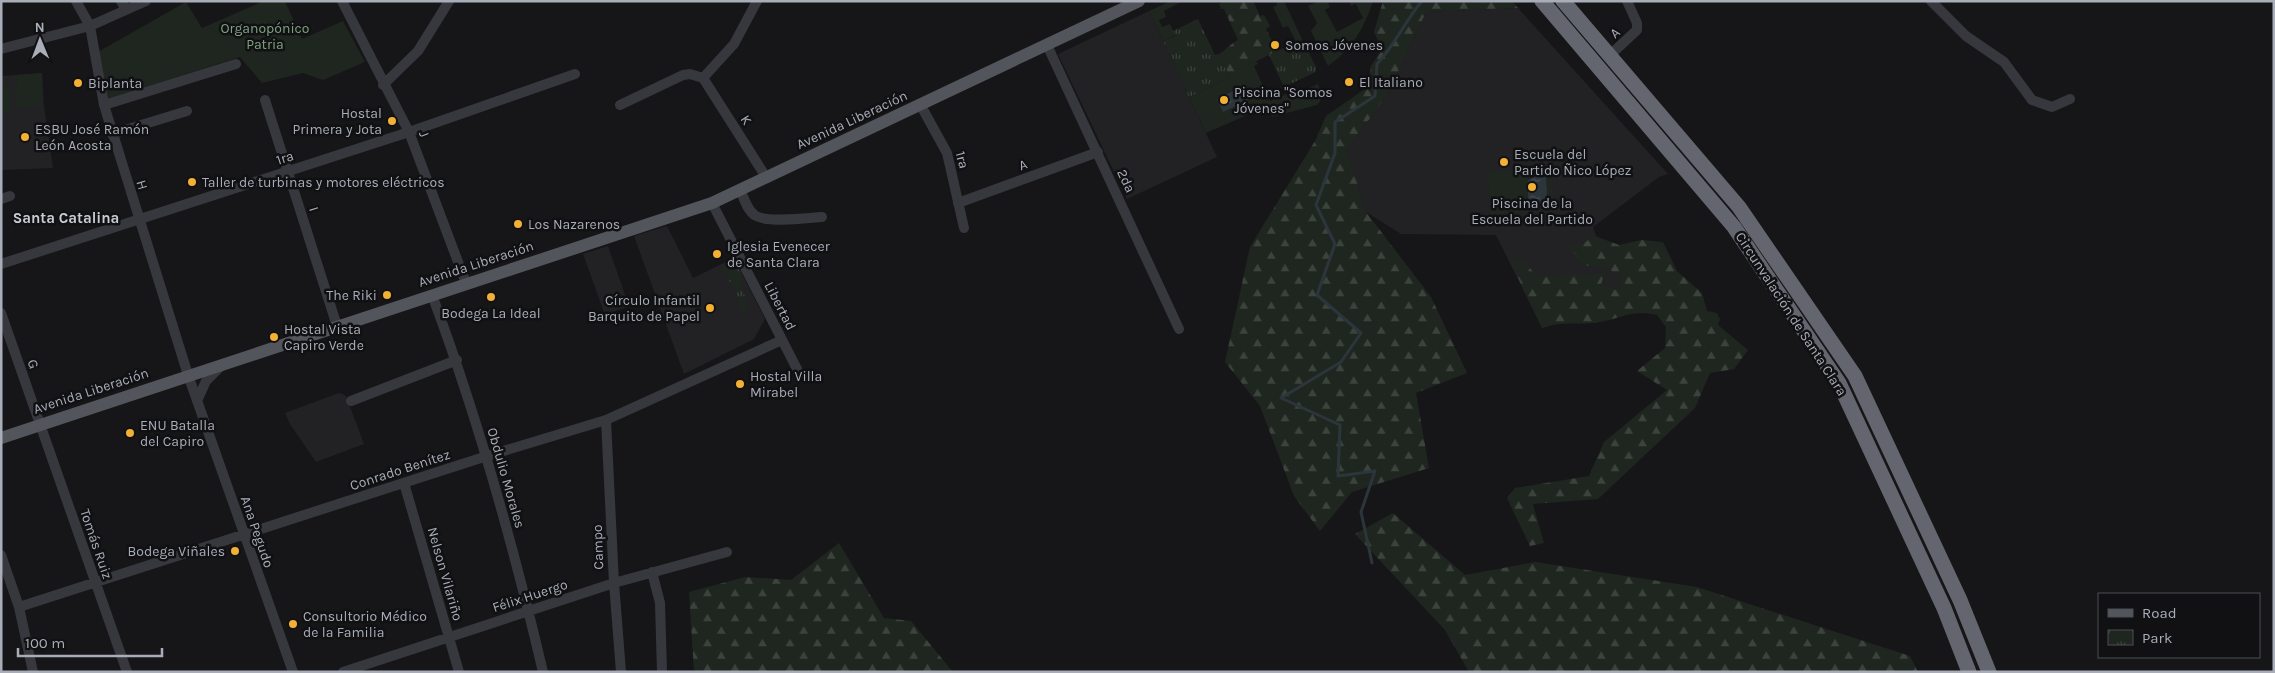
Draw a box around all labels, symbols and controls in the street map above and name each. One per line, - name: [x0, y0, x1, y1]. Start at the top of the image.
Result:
- north arrow: [15, 15, 65, 65]
- text: N: [35, 19, 45, 36]
- park label: Organopónico Patria: [221, 20, 309, 53]
- street label: A: [1606, 24, 1624, 42]
- place label: Somos Jóvenes: [1285, 37, 1383, 54]
- marker: Somos Jóvenes: [1269, 39, 1281, 51]
- place label: El Italiano: [1359, 74, 1423, 91]
- place label: Biplanta: [88, 75, 142, 92]
- marker: El Italiano: [1343, 76, 1355, 88]
- marker: Biplanta: [72, 77, 84, 89]
- place label: Piscina "Somos Jóvenes": [1234, 84, 1333, 117]
- street label: Avenida Liberación: [794, 87, 910, 153]
- marker: Piscina "Somos Jóvenes": [1218, 94, 1230, 106]
- place label: Hostal Primera y Jota: [293, 105, 382, 138]
- street label: K: [737, 112, 756, 129]
- marker: Hostal Primera y Jota: [386, 115, 398, 127]
- place label: ESBU José Ramón León Acosta: [35, 121, 149, 154]
- street label: J: [415, 128, 433, 140]
- marker: ESBU José Ramón León Acosta: [19, 131, 31, 143]
- place label: Escuela del Partido Ñico López: [1514, 146, 1631, 179]
- street label: 1ra: [274, 147, 296, 169]
- street label: 1ra: [952, 149, 972, 171]
- street label: A: [1016, 156, 1030, 174]
- marker: Escuela del Partido Ñico López: [1498, 156, 1510, 168]
- street label: 2da: [1113, 166, 1139, 196]
- place label: Taller de turbinas y motores eléctricos: [202, 174, 445, 191]
- marker: Taller de turbinas y motores eléctricos: [186, 176, 198, 188]
- street label: H: [133, 178, 151, 192]
- marker: Piscina de la Escuela del Partido: [1526, 181, 1538, 193]
- place label: Piscina de la Escuela del Partido: [1471, 195, 1593, 228]
- street label: I: [305, 205, 323, 213]
- district label: Santa Catalina: [13, 209, 119, 227]
- place label: Los Nazarenos: [528, 216, 620, 233]
- marker: Los Nazarenos: [512, 218, 524, 230]
- street label: Circunvalación de Santa Clara: [1732, 229, 1850, 399]
- street label: Avenida Liberación: [416, 237, 536, 291]
- place label: Iglesia Evenecer de Santa Clara: [727, 238, 831, 271]
- marker: Iglesia Evenecer de Santa Clara: [711, 248, 723, 260]
- street label: Libertad: [761, 279, 799, 333]
- place label: The Riki: [326, 287, 377, 304]
- marker: The Riki: [381, 289, 393, 301]
- marker: Bodega La Ideal: [485, 291, 497, 303]
- place label: Círculo Infantil Barquito de Papel: [588, 292, 700, 325]
- marker: Círculo Infantil Barquito de Papel: [704, 302, 716, 314]
- place label: Bodega La Ideal: [441, 305, 541, 322]
- place label: Hostal Vista Capiro Verde: [284, 321, 364, 354]
- marker: Hostal Vista Capiro Verde: [268, 331, 280, 343]
- street label: G: [23, 357, 43, 371]
- street label: Avenida Liberación: [31, 364, 151, 418]
- place label: Hostal Villa Mirabel: [750, 368, 822, 401]
- marker: Hostal Villa Mirabel: [734, 378, 746, 390]
- place label: ENU Batalla del Capiro: [140, 417, 215, 450]
- street label: Obdulio Morales: [484, 426, 528, 530]
- marker: ENU Batalla del Capiro: [124, 427, 136, 439]
- street label: Conrado Benítez: [348, 446, 452, 494]
- street label: Ana Pegudo: [237, 494, 277, 570]
- street label: Tomás Ruiz: [76, 507, 116, 581]
- street label: Campo: [589, 524, 607, 570]
- street label: Nelson Vilariño: [424, 525, 466, 623]
- place label: Bodega Viñales: [128, 543, 225, 560]
- marker: Bodega Viñales: [229, 545, 241, 557]
- street label: Félix Huergo: [490, 576, 570, 616]
- legend: [2098, 593, 2260, 658]
- text: Road: [2142, 604, 2177, 622]
- place label: Consultorio Médico de la Familia: [303, 608, 427, 641]
- marker: Consultorio Médico de la Familia: [287, 618, 299, 630]
- scale bar: [18, 626, 161, 658]
- text: Park: [2142, 629, 2172, 647]
- text: 100 m: [25, 634, 65, 652]

